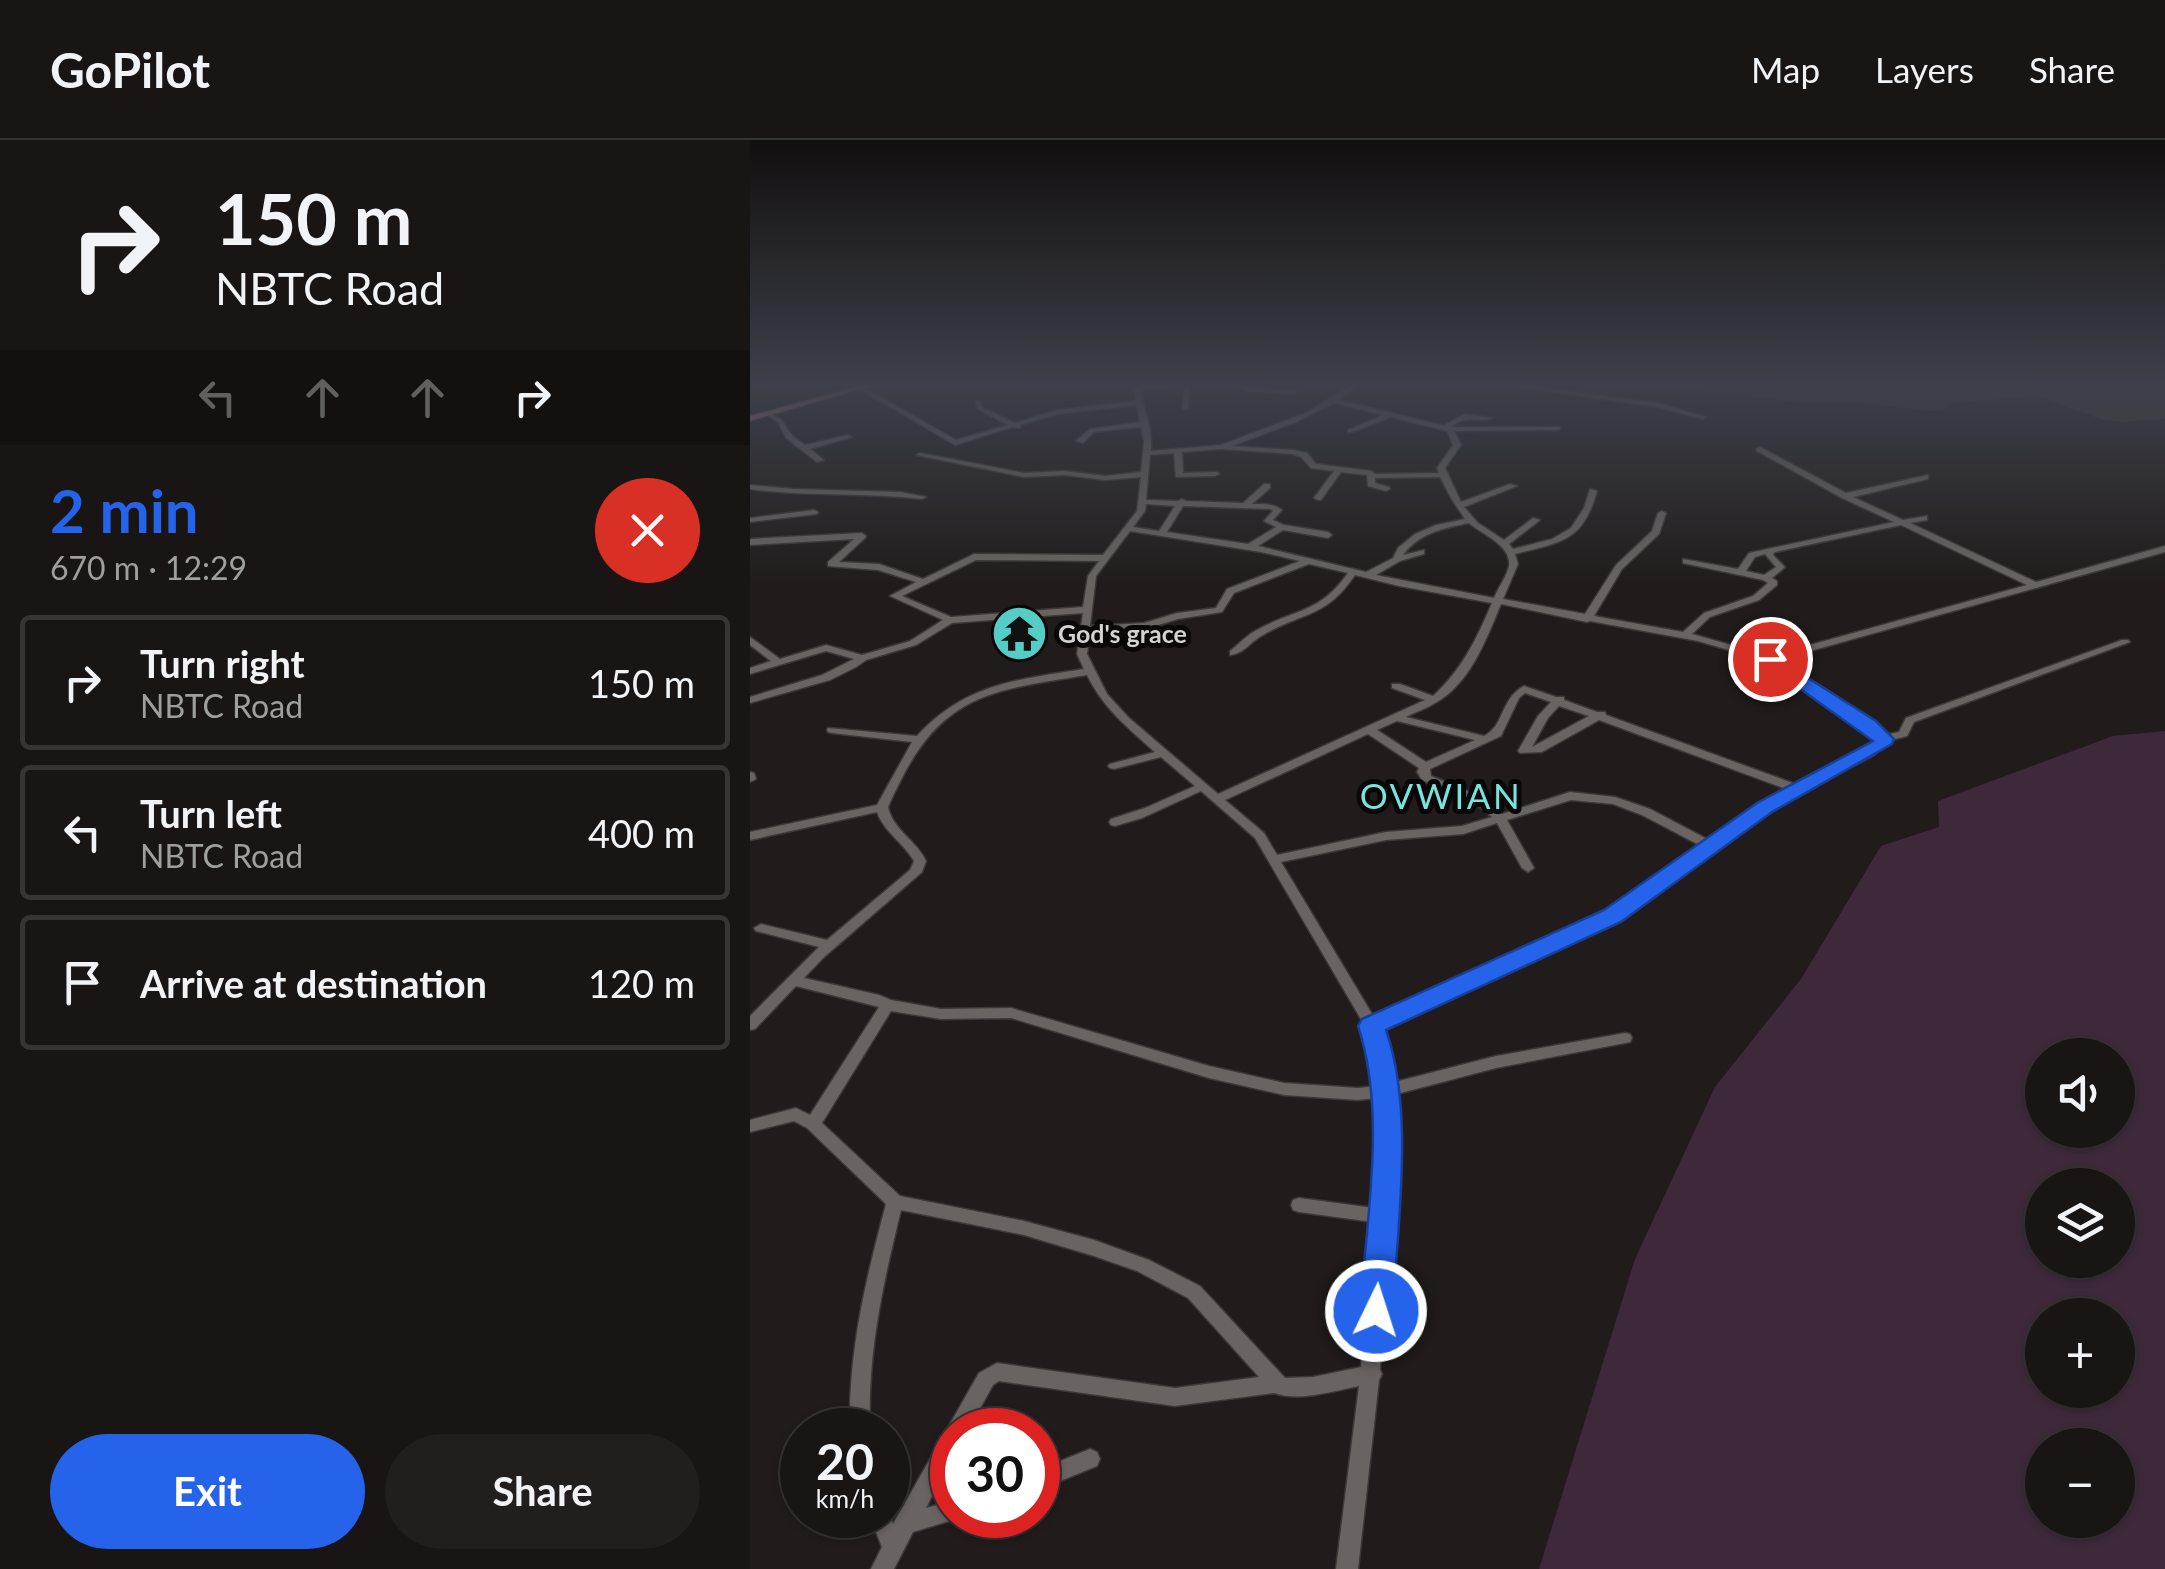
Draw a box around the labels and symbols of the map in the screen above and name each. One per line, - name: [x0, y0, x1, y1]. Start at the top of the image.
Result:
- temple icon: God's grace: [989, 604, 1049, 664]
- pin: [1728, 617, 1813, 702]
- place label: God's grace: [1058, 618, 1187, 648]
- district label: OVWIAN: [1360, 774, 1522, 816]
- position arrow: [1324, 1259, 1428, 1363]
- speed limit sign: 30: [930, 1408, 1060, 1538]

